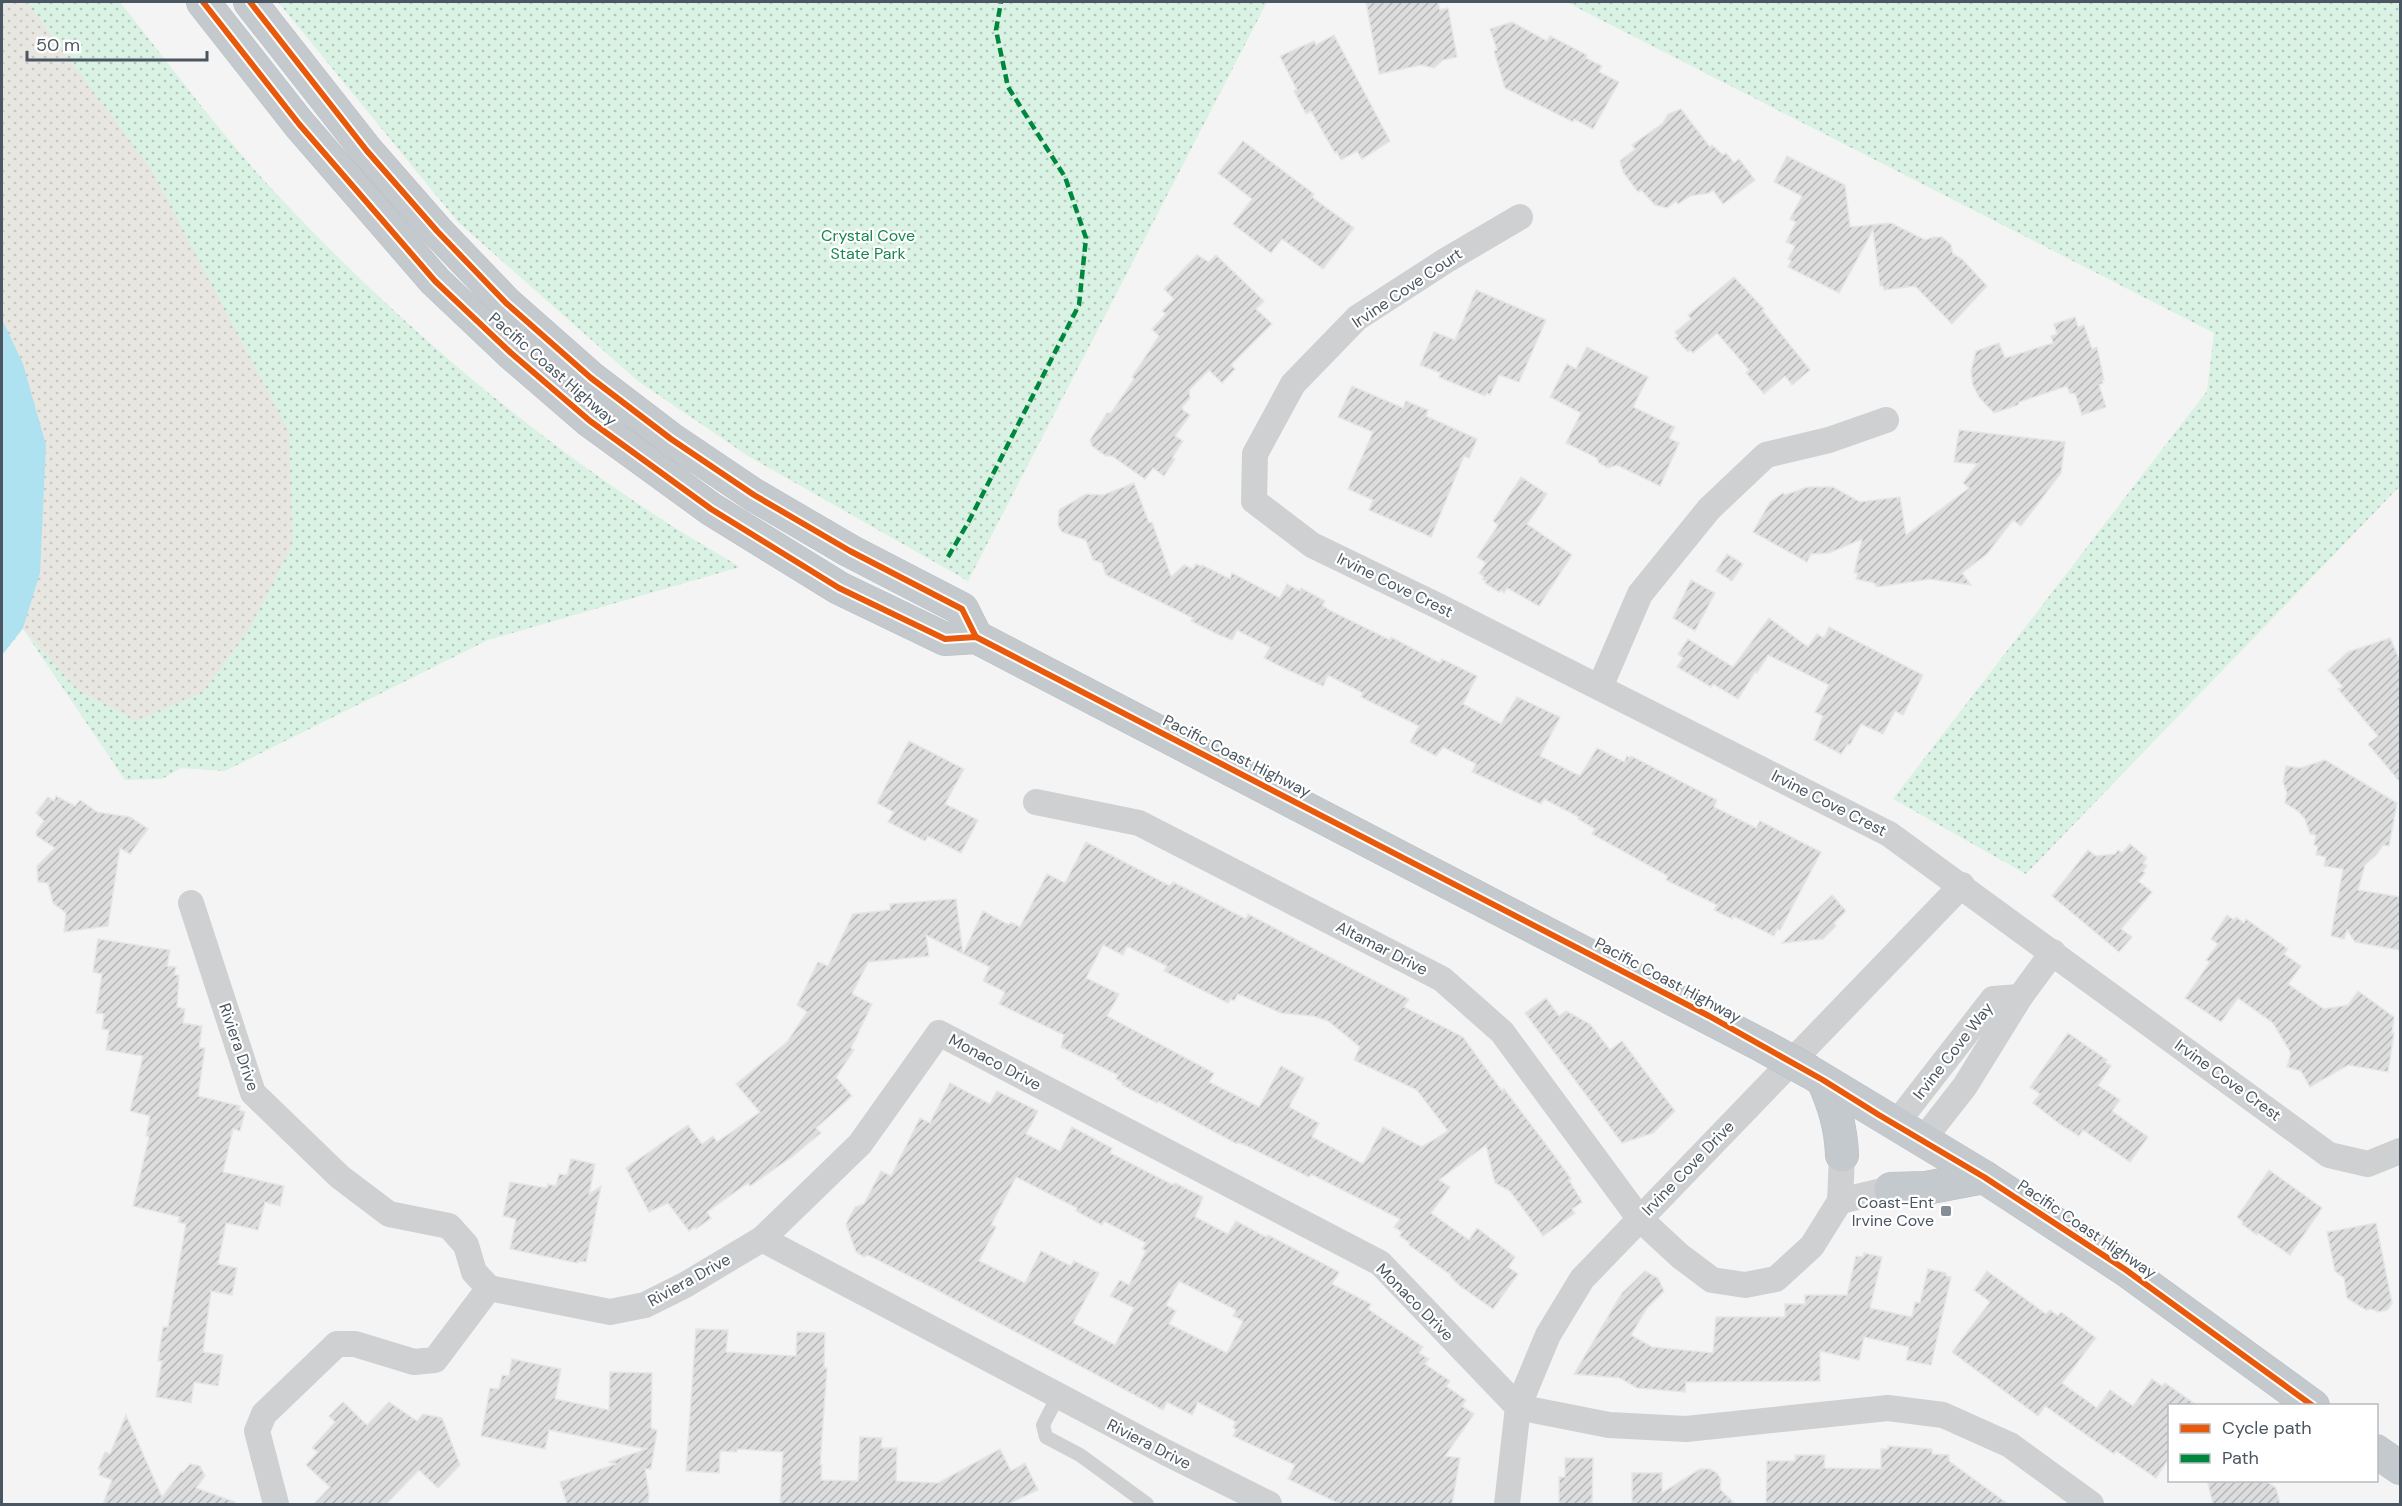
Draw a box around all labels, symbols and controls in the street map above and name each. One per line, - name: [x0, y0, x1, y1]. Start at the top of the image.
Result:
- scale bar: [27, 24, 207, 62]
- text: 50 m: [36, 33, 80, 57]
- park label: Crystal Cove State Park: [821, 225, 915, 264]
- street label: Irvine Cove Court: [1348, 243, 1466, 333]
- street label: Pacific Coast Highway: [485, 308, 621, 430]
- street label: Irvine Cove Crest: [1334, 548, 1456, 622]
- street label: Pacific Coast Highway: [1160, 710, 1314, 802]
- street label: Irvine Cove Crest: [1768, 765, 1890, 841]
- street label: Altamar Drive: [1333, 916, 1431, 980]
- street label: Pacific Coast Highway: [1591, 932, 1745, 1028]
- street label: Irvine Cove Way: [1908, 998, 1998, 1104]
- street label: Riviera Drive: [214, 1000, 264, 1094]
- street label: Monaco Drive: [945, 1029, 1045, 1095]
- street label: Irvine Cove Crest: [2171, 1034, 2285, 1126]
- street label: Irvine Cove Drive: [1637, 1116, 1739, 1220]
- street label: Pacific Coast Highway: [2014, 1175, 2161, 1283]
- place label: Coast-Ent Irvine Cove: [1852, 1192, 1934, 1231]
- marker: Coast-Ent Irvine Cove: [1939, 1204, 1953, 1218]
- street label: Riviera Drive: [644, 1249, 734, 1311]
- street label: Monaco Drive: [1372, 1259, 1458, 1345]
- legend: [2168, 1404, 2378, 1482]
- street label: Riviera Drive: [1103, 1414, 1195, 1474]
- text: Cycle path: [2222, 1416, 2312, 1440]
- text: Path: [2222, 1446, 2259, 1470]

